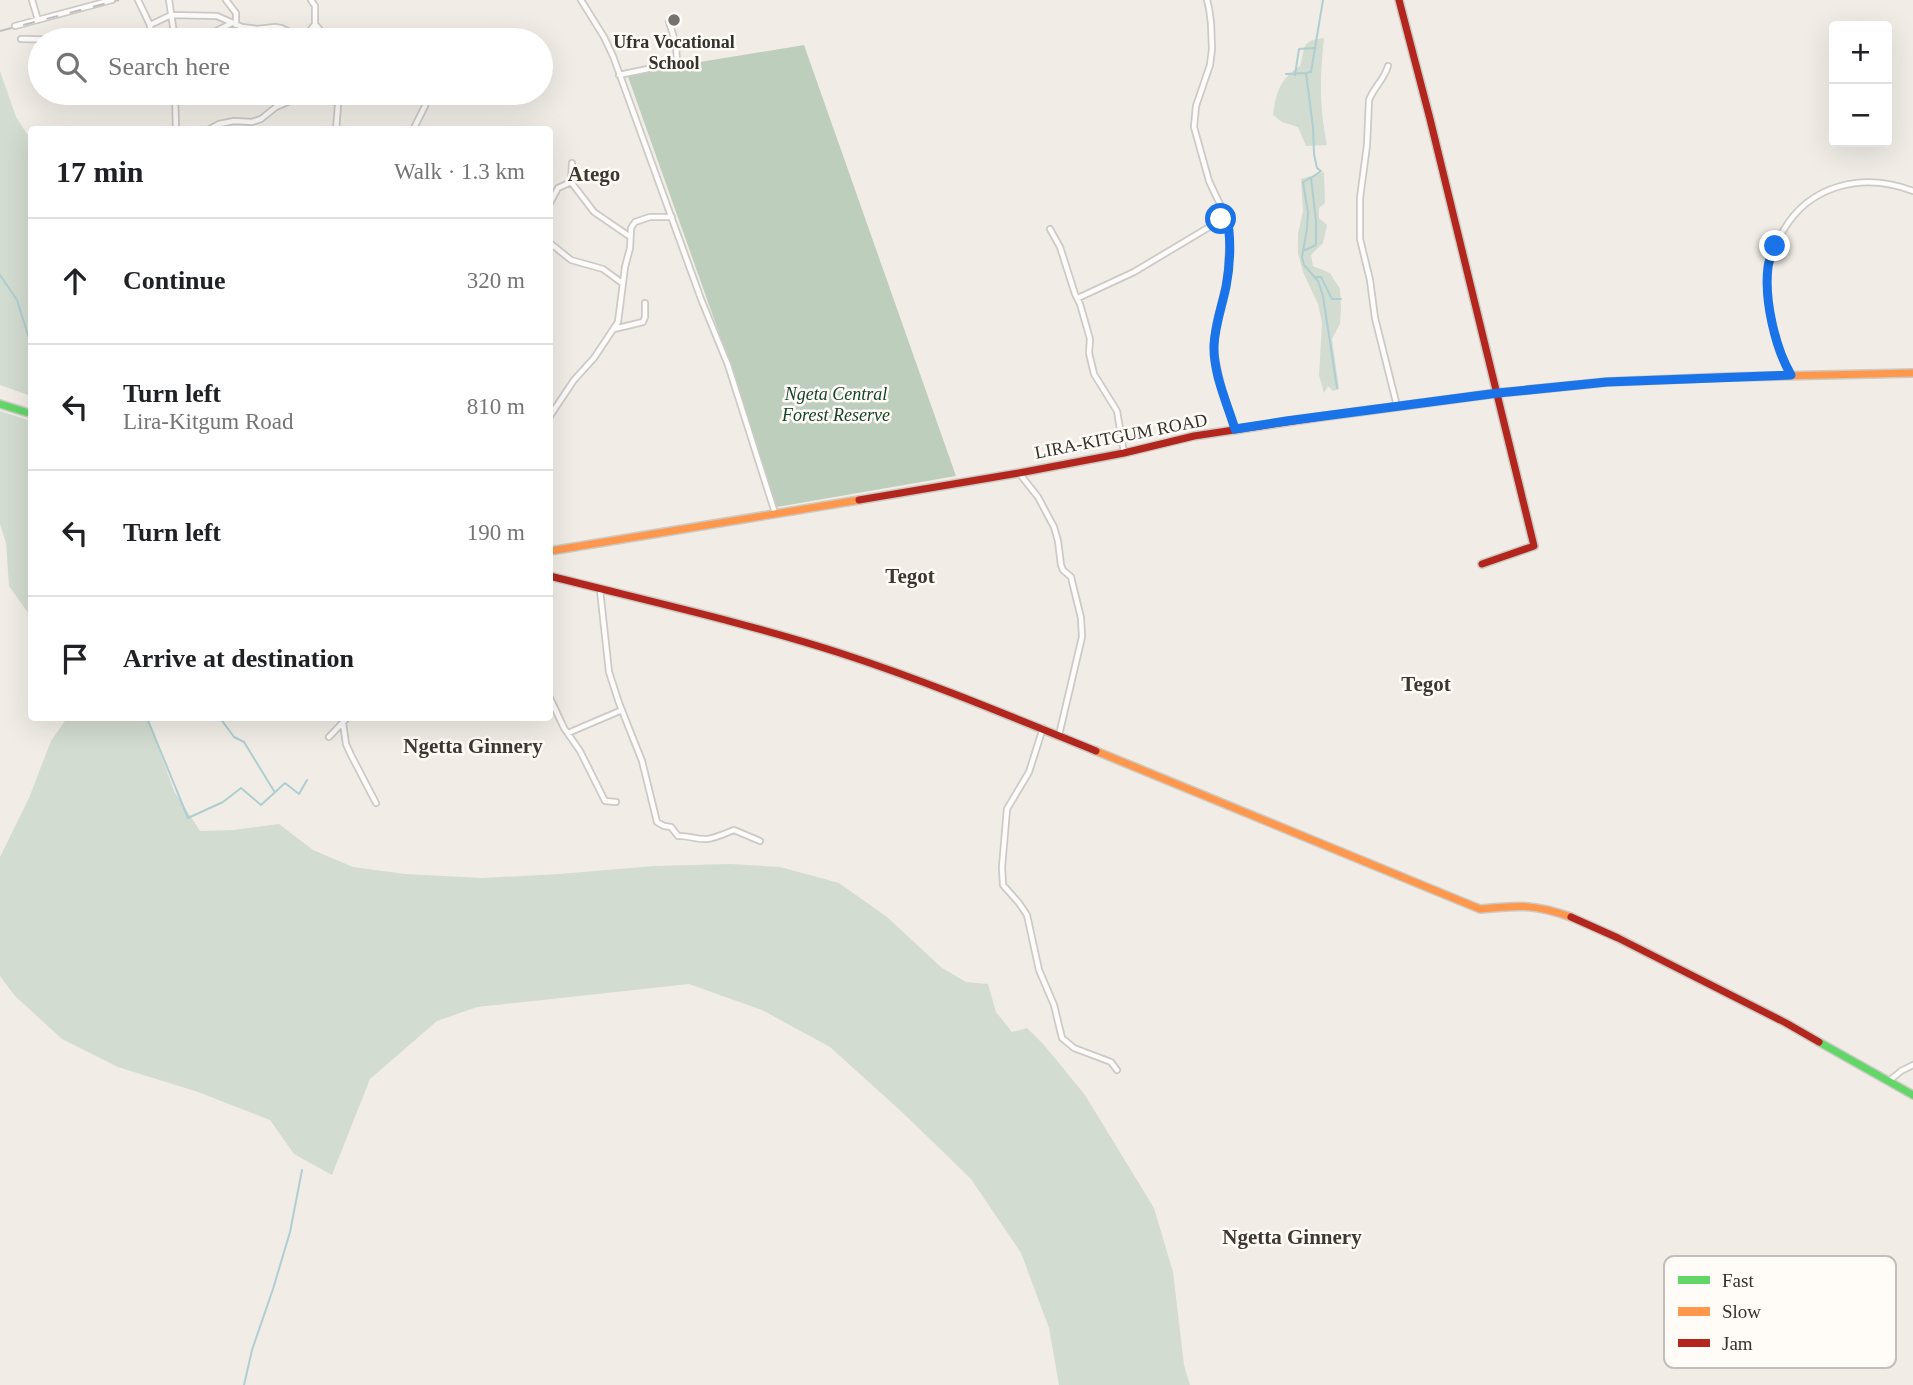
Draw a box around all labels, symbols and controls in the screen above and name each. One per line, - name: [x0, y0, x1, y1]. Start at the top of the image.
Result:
- marker: Ufra Vocational School: [666, 12, 682, 28]
- map controls: [1829, 21, 1892, 147]
- button: +: [1829, 21, 1892, 84]
- search box: [28, 28, 553, 105]
- place label: Ufra Vocational School: [613, 32, 735, 73]
- icon: search: [52, 48, 90, 86]
- text: Search here: [108, 52, 230, 81]
- button: −: [1829, 84, 1892, 147]
- text: 17 min: [56, 155, 144, 188]
- text: Walk · 1.3 km: [394, 159, 525, 184]
- district label: Atego: [568, 162, 620, 186]
- route start: [1205, 203, 1236, 234]
- route end: [1759, 230, 1790, 261]
- icon: ahead: [56, 262, 94, 300]
- text: Continue: [123, 266, 226, 295]
- text: 320 m: [467, 268, 525, 293]
- text: Turn left: [123, 379, 221, 408]
- park label: Ngeta Central Forest Reserve: [781, 384, 890, 425]
- icon: left: [56, 388, 94, 426]
- text: 810 m: [467, 394, 525, 419]
- text: Lira-Kitgum Road: [123, 409, 294, 434]
- street label: LIRA-KITGUM ROAD: [1033, 409, 1209, 463]
- icon: left: [56, 514, 94, 552]
- text: Turn left: [123, 518, 221, 547]
- text: 190 m: [467, 520, 525, 545]
- district label: Tegot: [885, 564, 935, 588]
- icon: arrive: [56, 640, 94, 678]
- text: Arrive at destination: [123, 644, 354, 673]
- district label: Tegot: [1401, 672, 1451, 696]
- district label: Ngetta Ginnery: [403, 734, 543, 758]
- district label: Ngetta Ginnery: [1222, 1225, 1362, 1249]
- legend: [1664, 1256, 1896, 1368]
- text: Fast: [1722, 1270, 1754, 1291]
- text: Slow: [1722, 1301, 1761, 1322]
- text: Jam: [1722, 1333, 1753, 1354]

